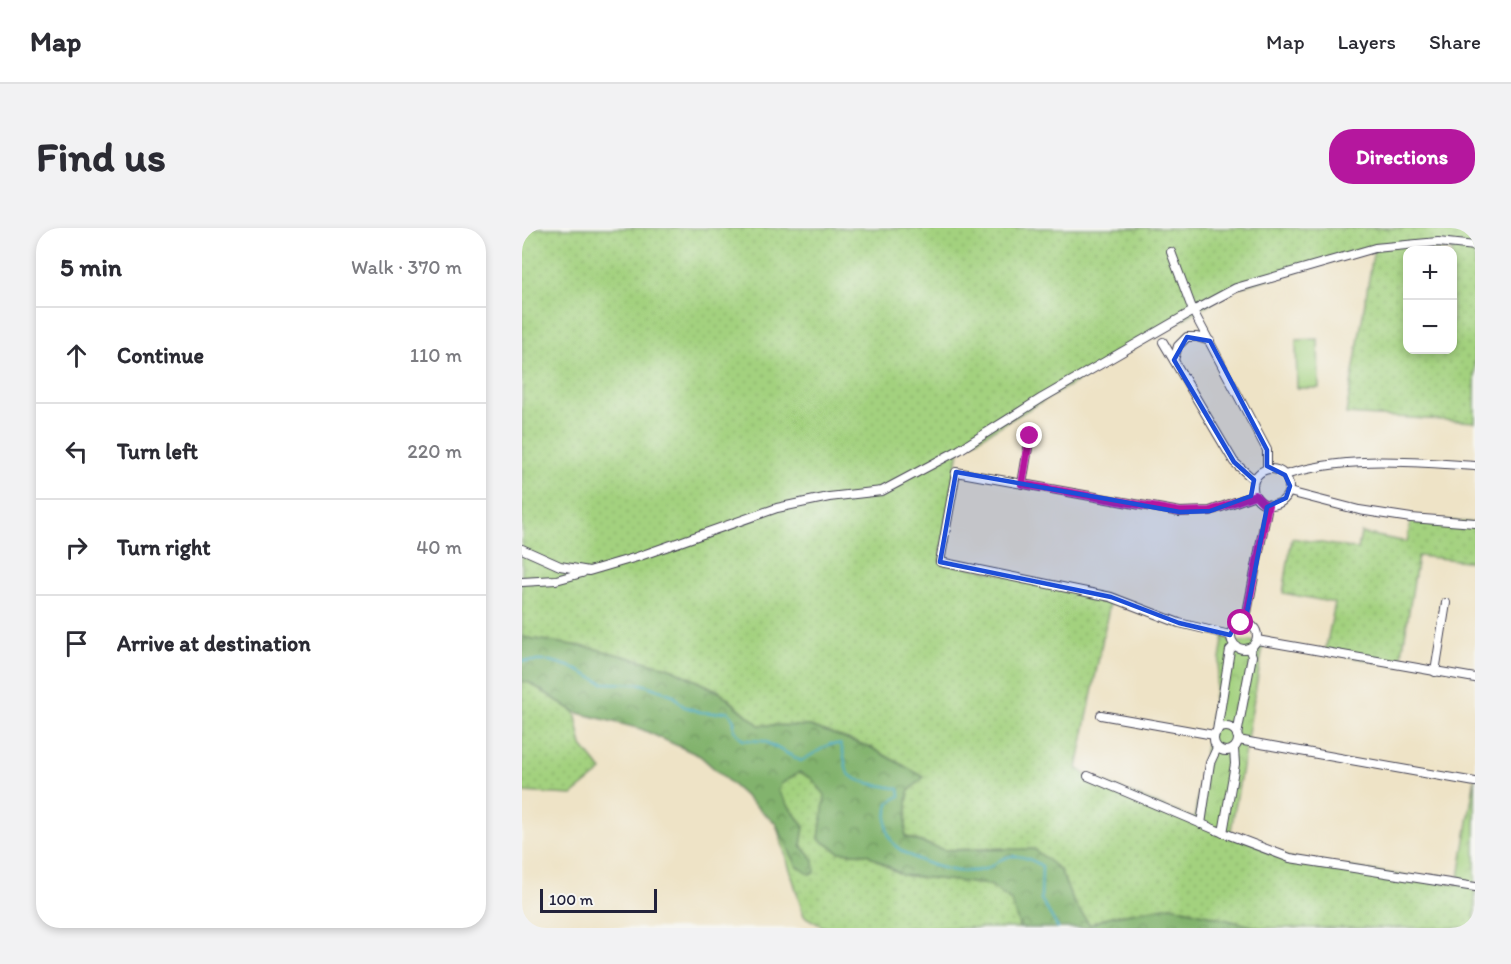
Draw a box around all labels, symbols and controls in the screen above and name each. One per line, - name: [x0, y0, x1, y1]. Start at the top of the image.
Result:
- text: Map: [30, 24, 81, 58]
- text: Map: [1266, 29, 1305, 54]
- text: Layers: [1338, 29, 1396, 54]
- text: Share: [1429, 29, 1481, 54]
- button: Directions: [1329, 129, 1475, 184]
- text: Find us: [36, 131, 166, 182]
- map controls: [1403, 246, 1457, 354]
- button: +: [1403, 246, 1457, 300]
- text: 5 min: [60, 251, 122, 283]
- text: Walk · 370 m: [351, 255, 462, 279]
- button: −: [1403, 300, 1457, 354]
- icon: ahead: [60, 339, 93, 372]
- text: Continue: [117, 342, 204, 369]
- text: 110 m: [410, 343, 462, 367]
- route end: [1016, 422, 1042, 448]
- icon: left: [60, 435, 93, 468]
- text: Turn left: [117, 438, 198, 465]
- text: 220 m: [407, 439, 462, 463]
- icon: right: [60, 531, 93, 564]
- text: Turn right: [117, 534, 211, 561]
- text: 40 m: [416, 535, 462, 559]
- route start: [1227, 609, 1253, 635]
- icon: arrive: [60, 627, 93, 660]
- text: Arrive at destination: [117, 630, 311, 657]
- scale bar: [540, 886, 657, 914]
- text: 100 m: [549, 890, 593, 909]

